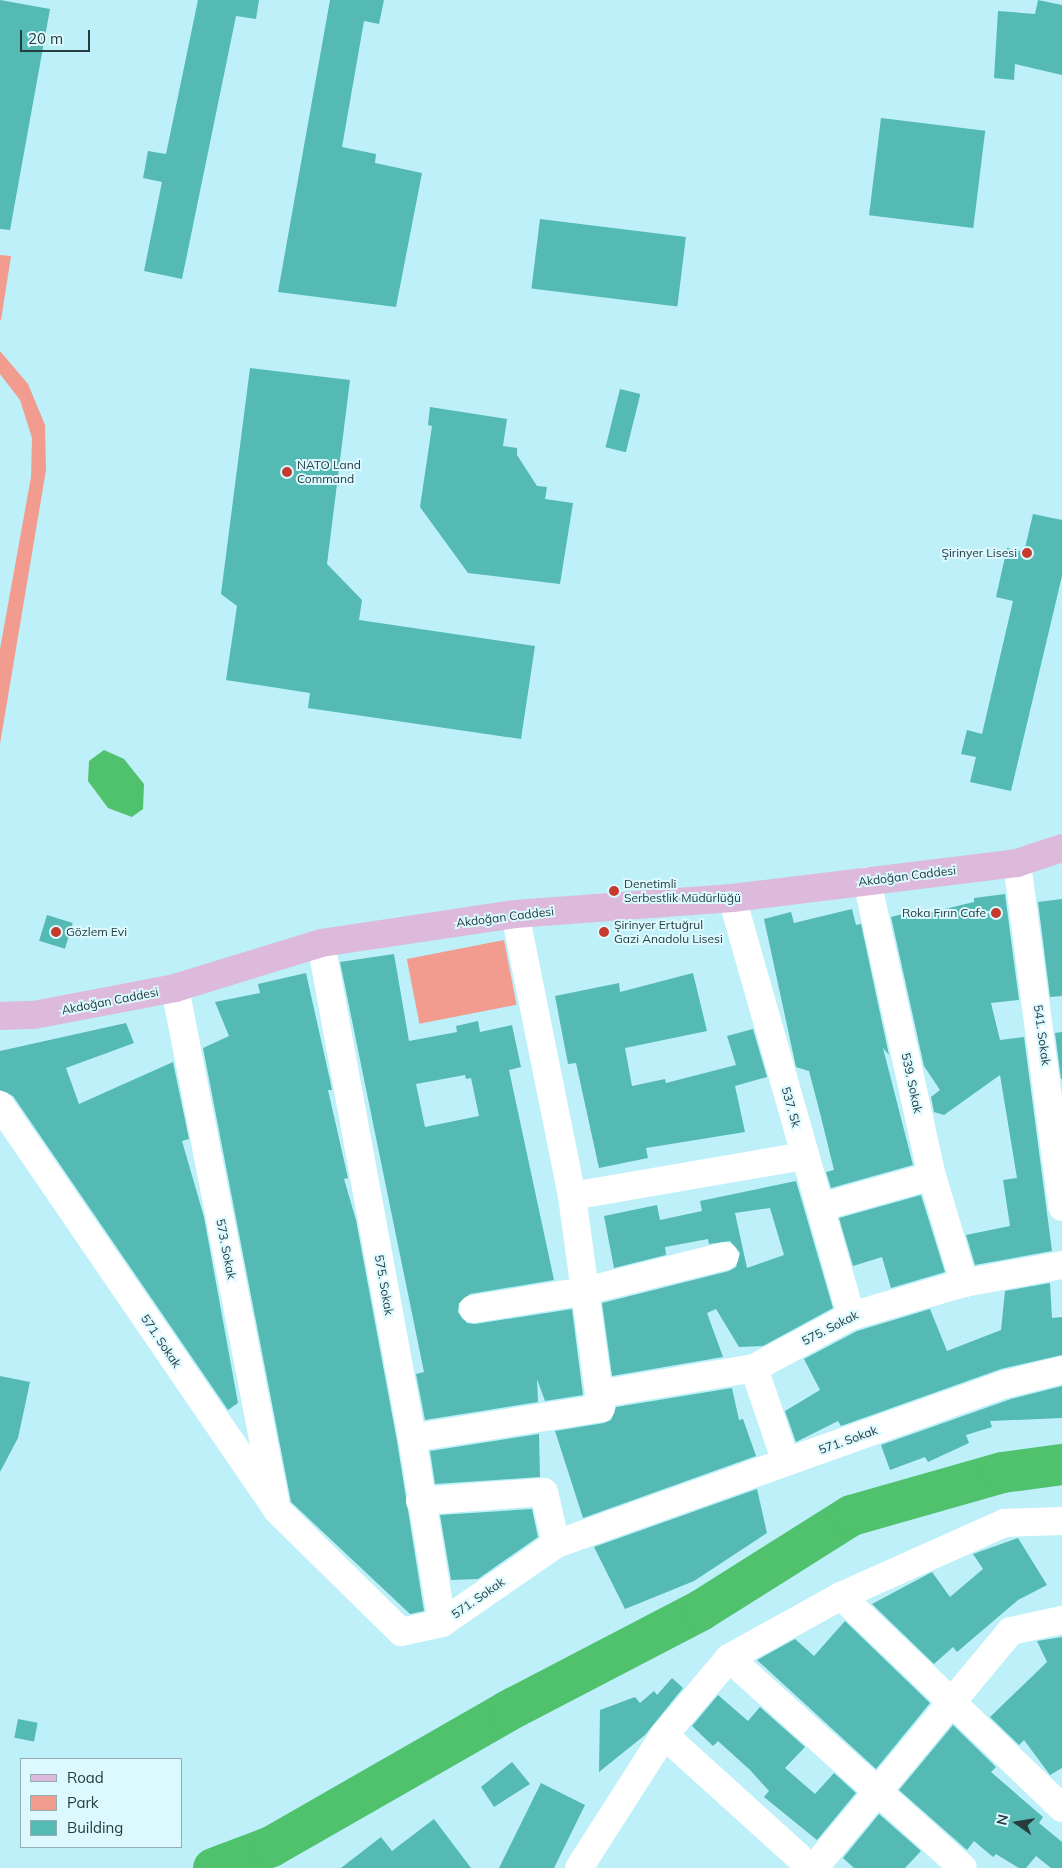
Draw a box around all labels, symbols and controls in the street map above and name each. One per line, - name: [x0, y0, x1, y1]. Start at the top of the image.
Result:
- scale bar: [22, 20, 92, 52]
- text: 20 m: [28, 29, 63, 48]
- place label: NATO Land Command: [297, 458, 361, 486]
- marker: NATO Land Command: [281, 466, 293, 478]
- place label: Şirinyer Lisesi: [942, 546, 1017, 560]
- marker: Şirinyer Lisesi: [1021, 547, 1033, 559]
- street label: Akdoğan Caddesi: [857, 863, 957, 889]
- place label: Denetimli Serbestlik Müdürlüğü: [624, 877, 741, 905]
- marker: Denetimli Serbestlik Müdürlüğü: [608, 885, 620, 897]
- street label: Akdoğan Caddesi: [455, 904, 555, 930]
- place label: Roka Fırın Cafe: [902, 906, 986, 920]
- marker: Roka Fırın Cafe: [990, 907, 1002, 919]
- place label: Şirinyer Ertuğrul Gazi Anadolu Lisesi: [614, 918, 723, 946]
- place label: Gözlem Evi: [66, 925, 127, 939]
- marker: Gözlem Evi: [50, 926, 62, 938]
- marker: Şirinyer Ertuğrul Gazi Anadolu Lisesi: [598, 926, 610, 938]
- street label: Akdoğan Caddesi: [60, 985, 160, 1017]
- street label: 541. Sokak: [1031, 1004, 1053, 1066]
- street label: 539. Sokak: [899, 1052, 925, 1114]
- street label: 537. Sk: [778, 1085, 804, 1129]
- street label: 573. Sokak: [213, 1218, 239, 1280]
- street label: 575. Sokak: [372, 1254, 396, 1316]
- street label: 575. Sokak: [799, 1308, 861, 1348]
- street label: 571. Sokak: [138, 1312, 184, 1370]
- street label: 571. Sokak: [817, 1423, 879, 1457]
- street label: 571. Sokak: [449, 1575, 507, 1621]
- legend: [20, 1758, 182, 1848]
- text: Road: [67, 1768, 104, 1787]
- text: Park: [67, 1793, 99, 1812]
- north arrow: [992, 1798, 1042, 1848]
- text: N: [992, 1812, 1012, 1827]
- text: Building: [67, 1818, 123, 1837]

